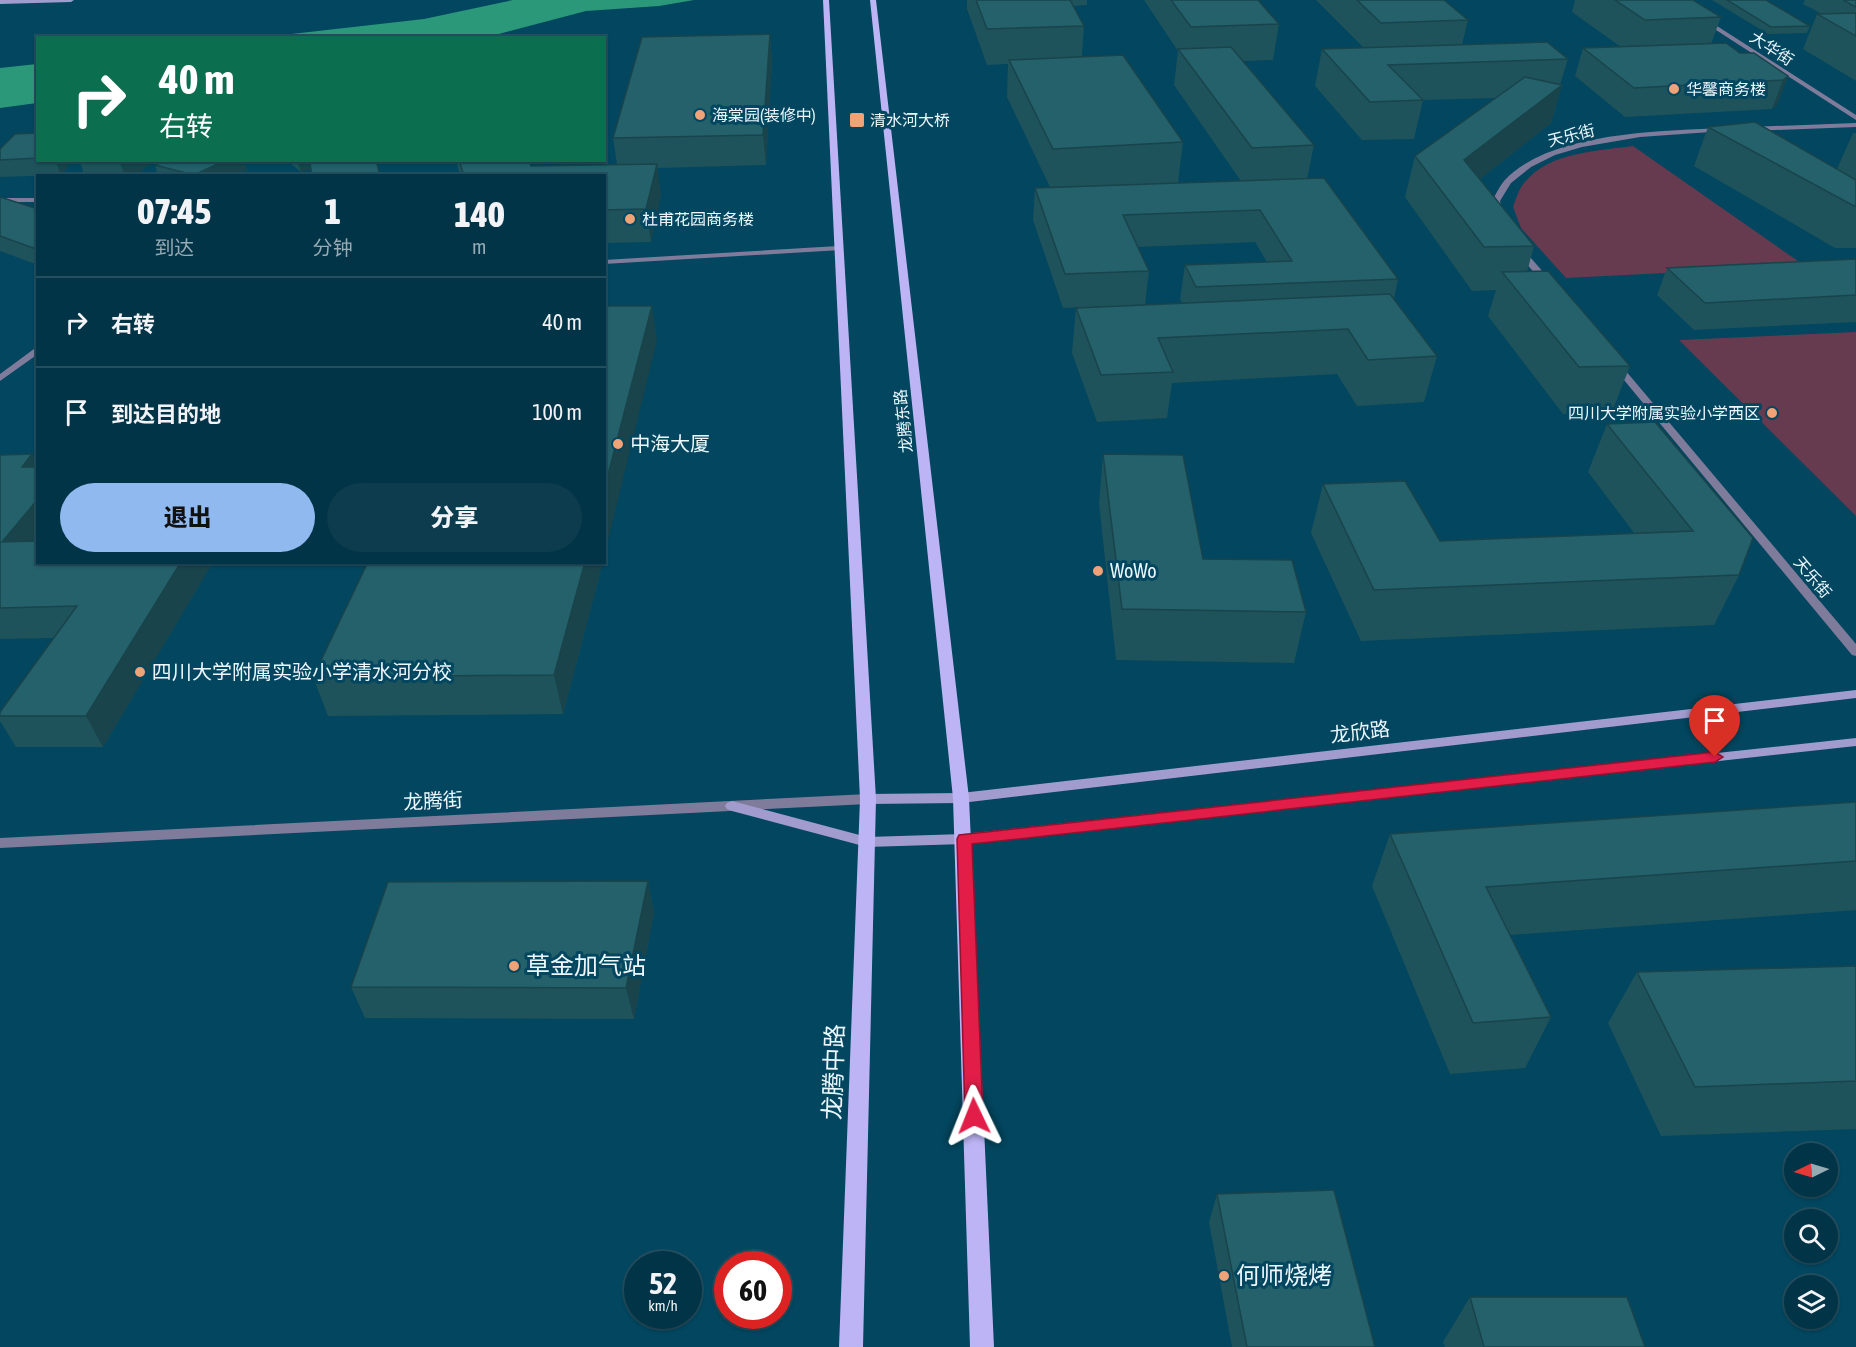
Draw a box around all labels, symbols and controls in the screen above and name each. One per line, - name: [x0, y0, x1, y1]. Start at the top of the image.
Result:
- street label: 大华街: [1747, 27, 1797, 69]
- text: 40 m: [159, 55, 234, 103]
- icon: right: [60, 60, 138, 138]
- place label: 华馨商务楼: [1686, 80, 1766, 98]
- marker: 华馨商务楼: [1667, 82, 1681, 96]
- place label: 海棠园(装修中): [712, 106, 816, 125]
- marker: 海棠园(装修中): [693, 108, 707, 122]
- text: 右转: [159, 111, 213, 142]
- marker: 清水河大桥: [848, 111, 866, 129]
- place label: 清水河大桥: [870, 111, 950, 129]
- street label: 天乐街: [1546, 120, 1596, 150]
- text: 07:45: [137, 190, 211, 232]
- text: 1: [324, 190, 341, 232]
- text: 140: [454, 193, 505, 235]
- place label: 杜甫花园商务楼: [642, 210, 754, 228]
- marker: 杜甫花园商务楼: [623, 212, 637, 226]
- text: m: [472, 235, 487, 258]
- text: 到达: [154, 236, 194, 259]
- text: 分钟: [313, 236, 353, 259]
- icon: right: [60, 306, 93, 339]
- text: 40 m: [542, 309, 582, 335]
- text: 右转: [111, 311, 155, 337]
- street label: 龙腾东路: [891, 388, 915, 454]
- icon: arrive: [60, 396, 93, 429]
- text: 100 m: [532, 399, 582, 425]
- text: 到达目的地: [111, 401, 221, 427]
- place label: 四川大学附属实验小学西区: [1568, 404, 1760, 422]
- marker: 四川大学附属实验小学西区: [1765, 406, 1779, 420]
- place label: 中海大厦: [630, 432, 710, 455]
- marker: 中海大厦: [611, 437, 625, 451]
- button: 退出: [60, 483, 315, 552]
- button: 分享: [327, 483, 582, 552]
- street label: 天乐街: [1791, 553, 1835, 601]
- place label: WoWo: [1110, 559, 1157, 582]
- marker: WoWo: [1091, 564, 1105, 578]
- place label: 四川大学附属实验小学清水河分校: [152, 660, 452, 683]
- marker: 四川大学附属实验小学清水河分校: [133, 665, 147, 679]
- pin: [1689, 695, 1740, 757]
- icon: arrive: [1698, 704, 1731, 737]
- street label: 龙欣路: [1329, 716, 1391, 747]
- street label: 龙腾街: [402, 787, 464, 814]
- place label: 草金加气站: [526, 952, 646, 979]
- marker: 草金加气站: [507, 959, 521, 973]
- street label: 龙腾中路: [818, 1024, 849, 1120]
- position arrow: [942, 1084, 1006, 1148]
- north arrow: [1784, 1143, 1838, 1197]
- map controls: [1784, 1143, 1838, 1329]
- button: search: [1784, 1209, 1838, 1263]
- speed limit sign: 60: [714, 1251, 792, 1329]
- place label: 何师烧烤: [1236, 1262, 1332, 1289]
- text: 52: [649, 1266, 677, 1300]
- marker: 何师烧烤: [1217, 1269, 1231, 1283]
- button: layers: [1784, 1275, 1838, 1329]
- text: km/h: [648, 1297, 678, 1314]

